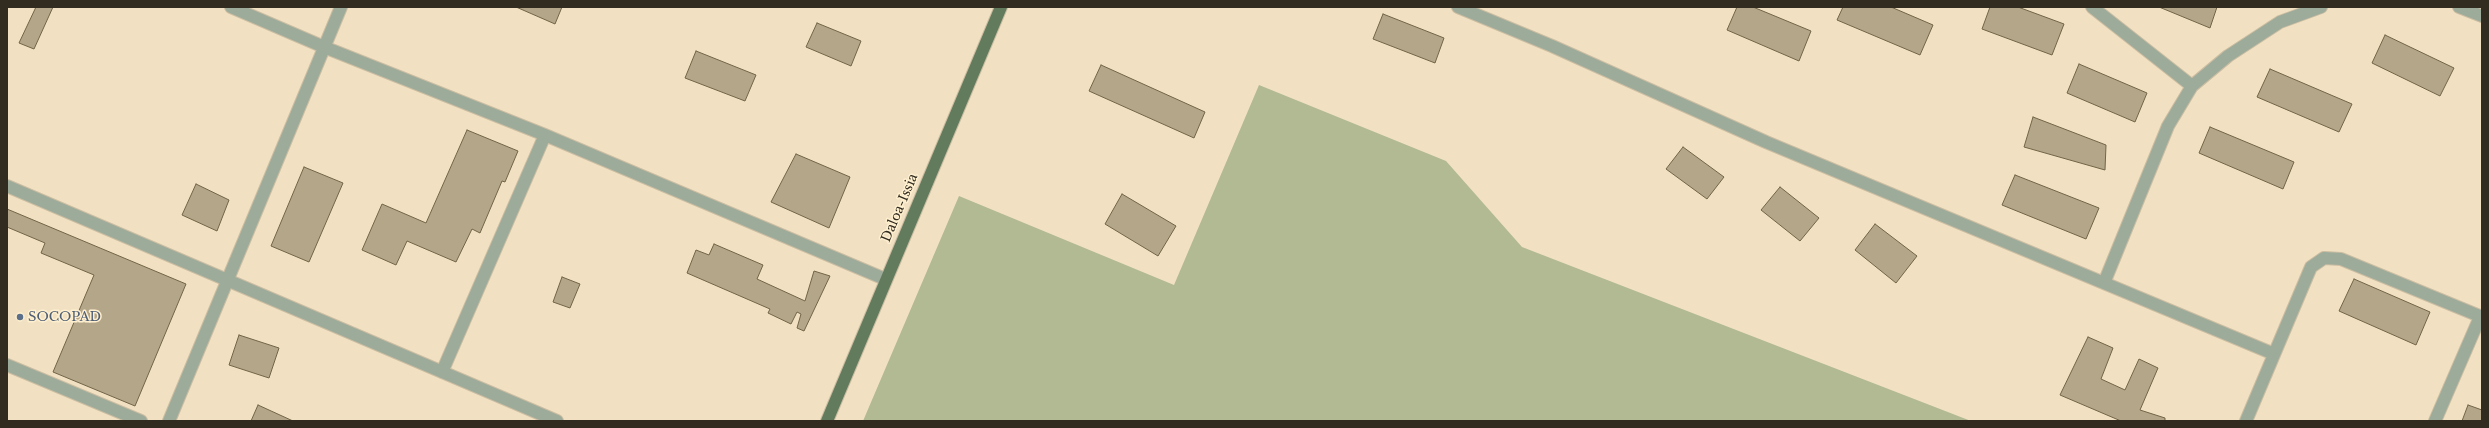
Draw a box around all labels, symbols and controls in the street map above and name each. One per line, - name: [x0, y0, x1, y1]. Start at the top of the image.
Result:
- street label: Daloa-Issia: [879, 171, 921, 245]
- place label: SOCOPAD: [28, 309, 101, 325]
- marker: SOCOPAD: [15, 312, 25, 322]

